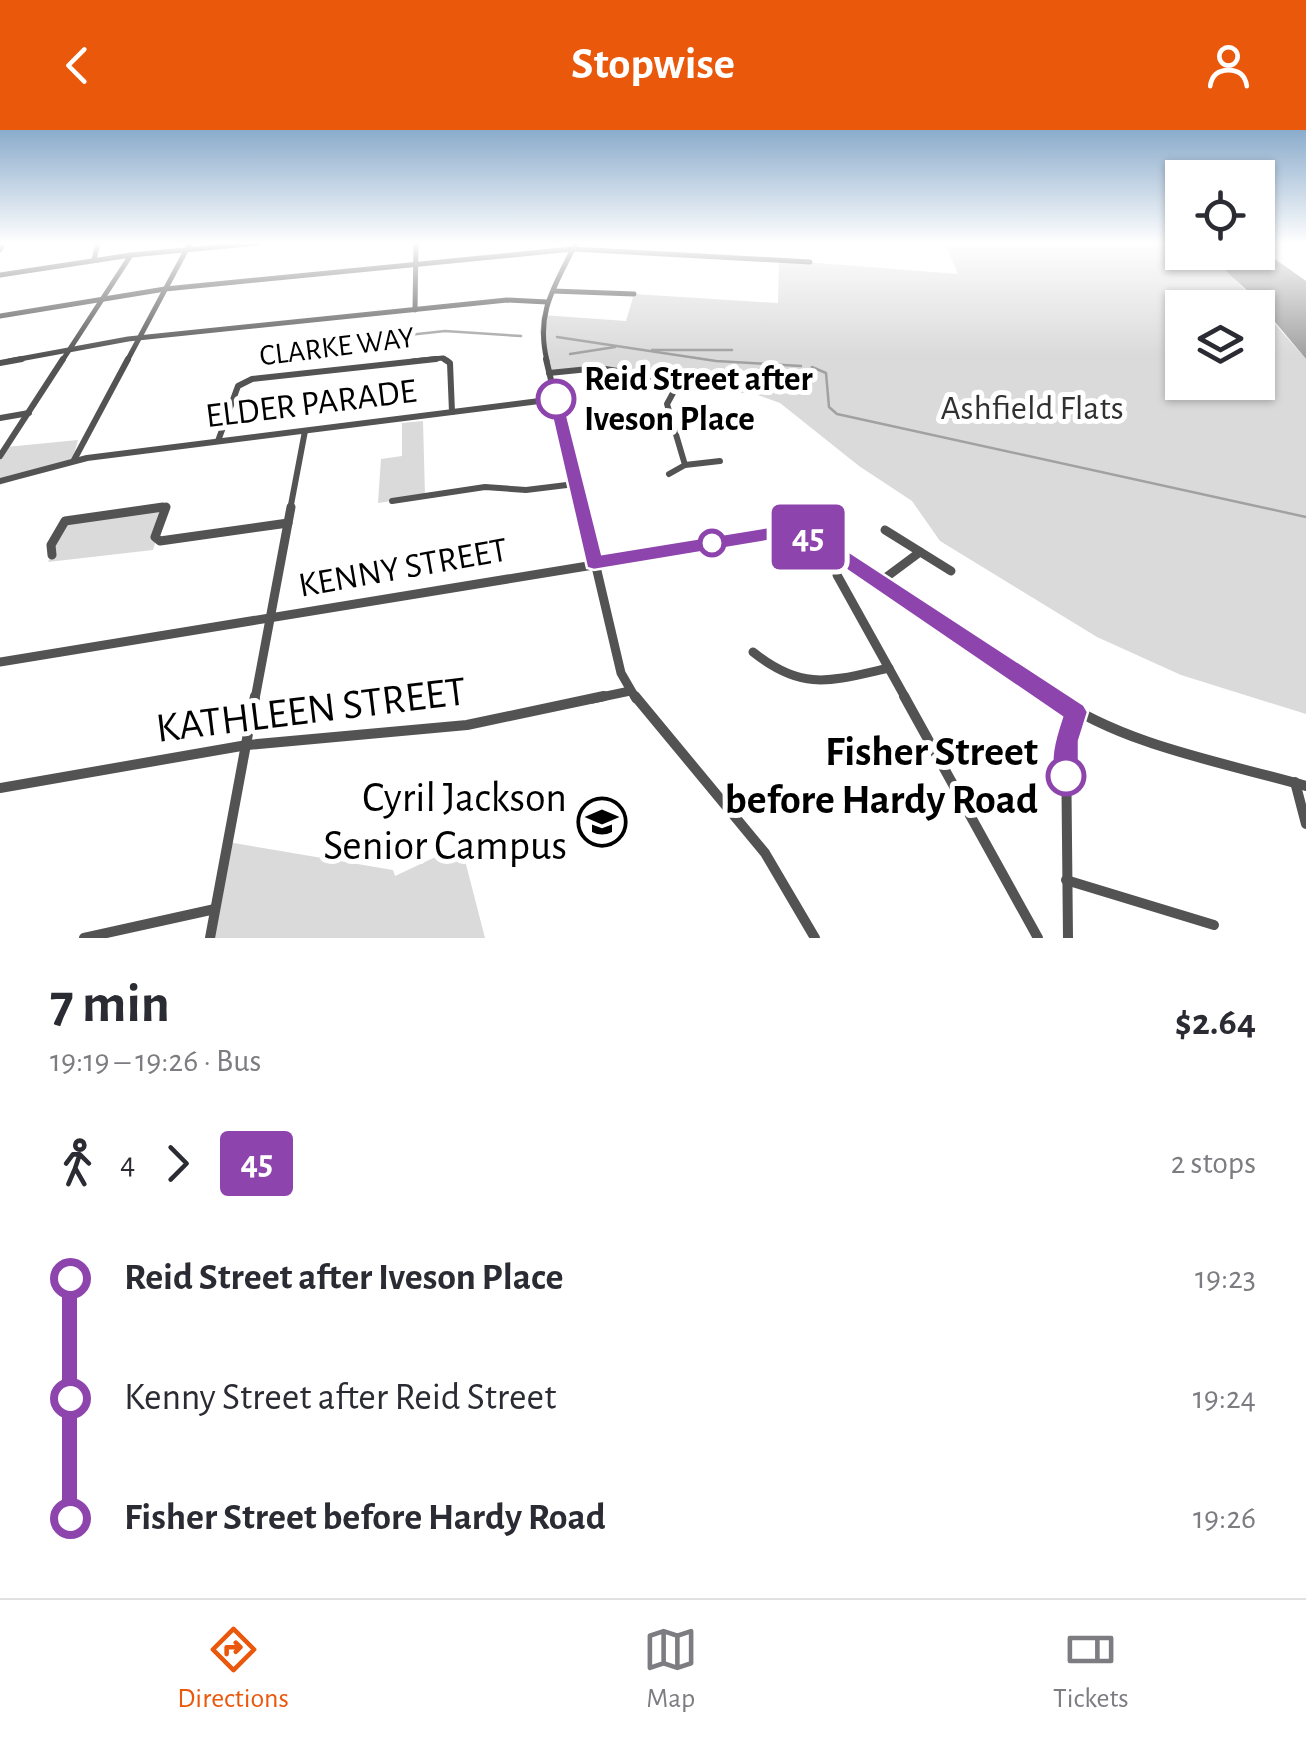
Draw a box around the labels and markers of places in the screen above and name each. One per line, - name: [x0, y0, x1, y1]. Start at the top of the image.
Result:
- place label: Reid Street after Iveson Place: [584, 362, 813, 437]
- marker: Reid Street after Iveson Place: [537, 380, 575, 418]
- unlabelled marker: [699, 530, 725, 556]
- place label: Fisher Street before Hardy Road: [725, 731, 1038, 821]
- marker: Fisher Street before Hardy Road: [1047, 757, 1085, 795]
- place label: Cyril Jackson Senior Campus: [323, 777, 567, 867]
- school or university icon: Cyril Jackson Senior Campus: [576, 796, 628, 848]

